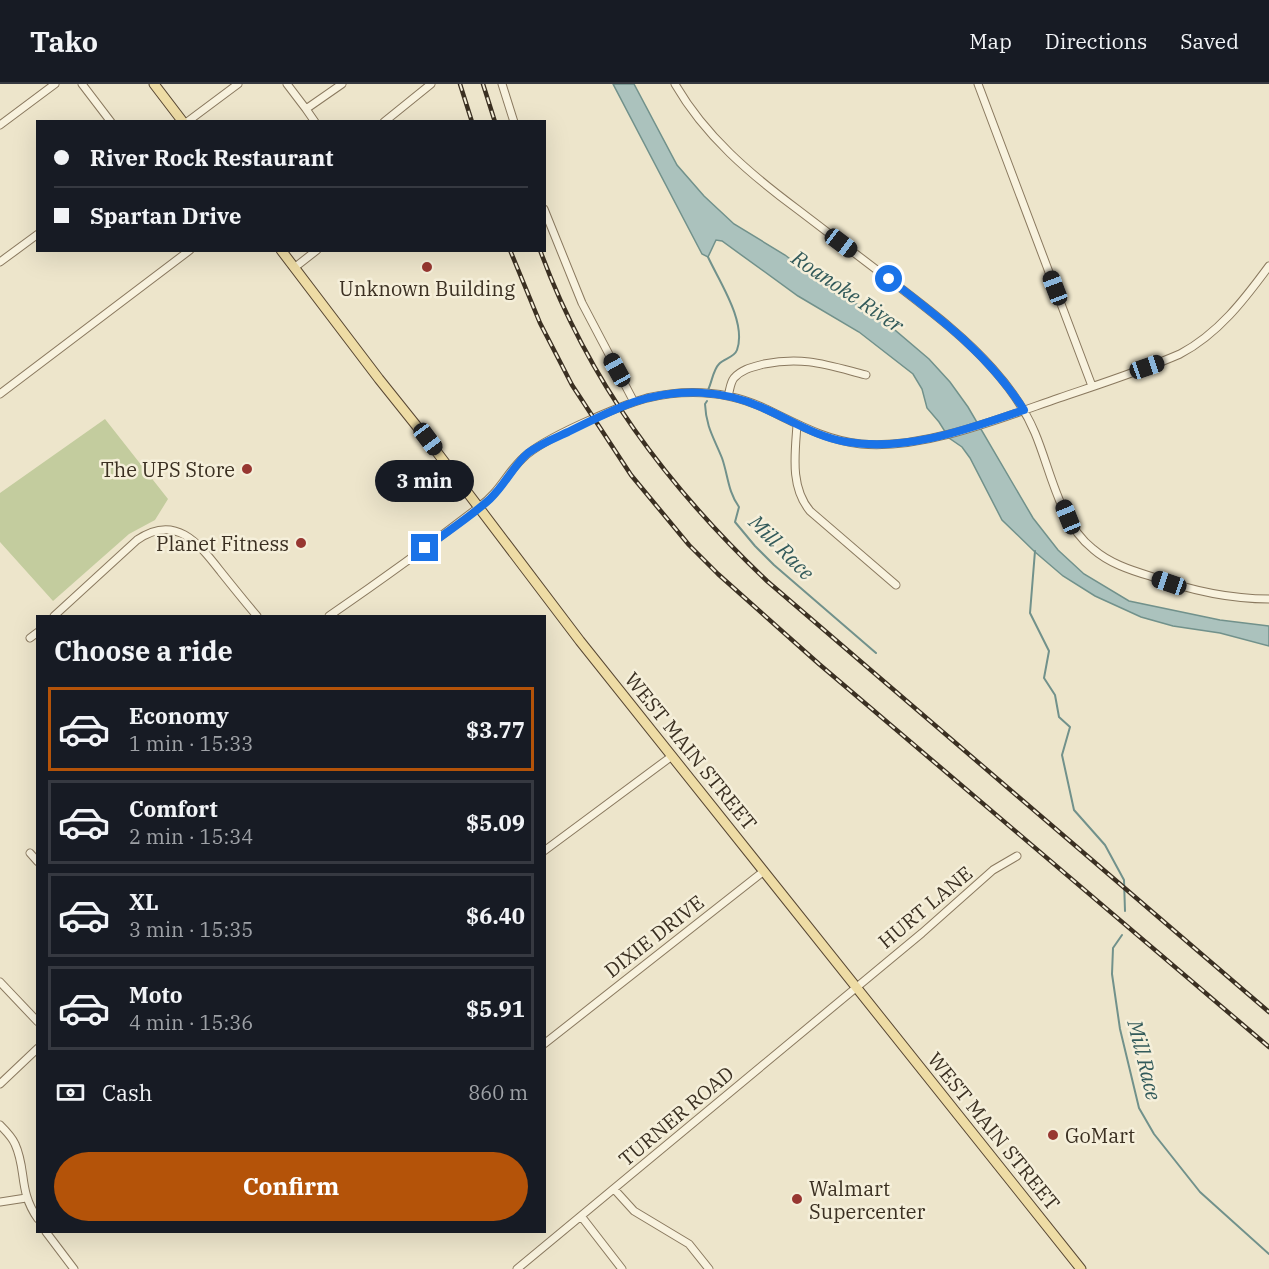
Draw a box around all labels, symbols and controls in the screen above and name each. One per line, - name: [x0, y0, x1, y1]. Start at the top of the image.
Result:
- text: Tako: [30, 23, 98, 60]
- text: Map: [969, 27, 1012, 55]
- text: Directions: [1045, 27, 1147, 55]
- text: Saved: [1180, 27, 1239, 55]
- text: River Rock Restaurant: [90, 143, 334, 172]
- text: Spartan Drive: [90, 201, 241, 230]
- car: [821, 225, 861, 261]
- water label: Roanoke River: [786, 243, 910, 339]
- marker: Unknown Building: [420, 260, 434, 274]
- route start: [875, 265, 902, 292]
- car: [1040, 268, 1070, 308]
- place label: Unknown Building: [339, 275, 515, 302]
- car: [600, 350, 634, 390]
- car: [1127, 353, 1167, 381]
- car: [410, 419, 446, 459]
- place label: The UPS Store: [101, 456, 235, 483]
- callout: 3 min: [376, 461, 474, 503]
- marker: The UPS Store: [240, 462, 254, 476]
- text: 3 min: [397, 467, 453, 494]
- car: [1053, 497, 1083, 537]
- water label: Mill Race: [743, 508, 821, 586]
- place label: Planet Fitness: [156, 530, 289, 557]
- route end: [411, 534, 438, 561]
- marker: Planet Fitness: [294, 536, 308, 550]
- car: [1149, 569, 1189, 597]
- text: Choose a ride: [54, 633, 233, 668]
- street label: WEST MAIN STREET: [619, 666, 763, 836]
- text: Economy: [129, 701, 229, 730]
- icon: car: [57, 702, 111, 756]
- text: $3.77: [466, 715, 525, 744]
- text: 1 min · 15:33: [129, 730, 253, 757]
- text: Comfort: [129, 794, 218, 823]
- icon: car: [57, 795, 111, 849]
- text: $5.09: [466, 808, 525, 837]
- text: 2 min · 15:34: [129, 823, 253, 850]
- street label: HURT LANE: [872, 860, 978, 954]
- text: XL: [129, 887, 159, 916]
- icon: car: [57, 888, 111, 942]
- street label: DIXIE DRIVE: [599, 889, 709, 983]
- text: $6.40: [466, 901, 525, 930]
- text: 3 min · 15:35: [129, 916, 253, 943]
- text: Moto: [129, 980, 183, 1009]
- icon: car: [57, 981, 111, 1035]
- text: $5.91: [466, 994, 525, 1023]
- text: 4 min · 15:36: [129, 1009, 253, 1036]
- water label: Mill Race: [1121, 1016, 1169, 1104]
- street label: WEST MAIN STREET: [922, 1046, 1066, 1216]
- street label: TURNER ROAD: [613, 1060, 739, 1172]
- icon: cash: [54, 1076, 87, 1109]
- text: Cash: [102, 1078, 153, 1107]
- text: 860 m: [468, 1079, 528, 1106]
- place label: GoMart: [1065, 1122, 1135, 1149]
- marker: GoMart: [1046, 1128, 1060, 1142]
- button: Confirm: [54, 1152, 528, 1221]
- place label: Walmart Supercenter: [809, 1175, 926, 1225]
- marker: Walmart Supercenter: [790, 1192, 804, 1206]

